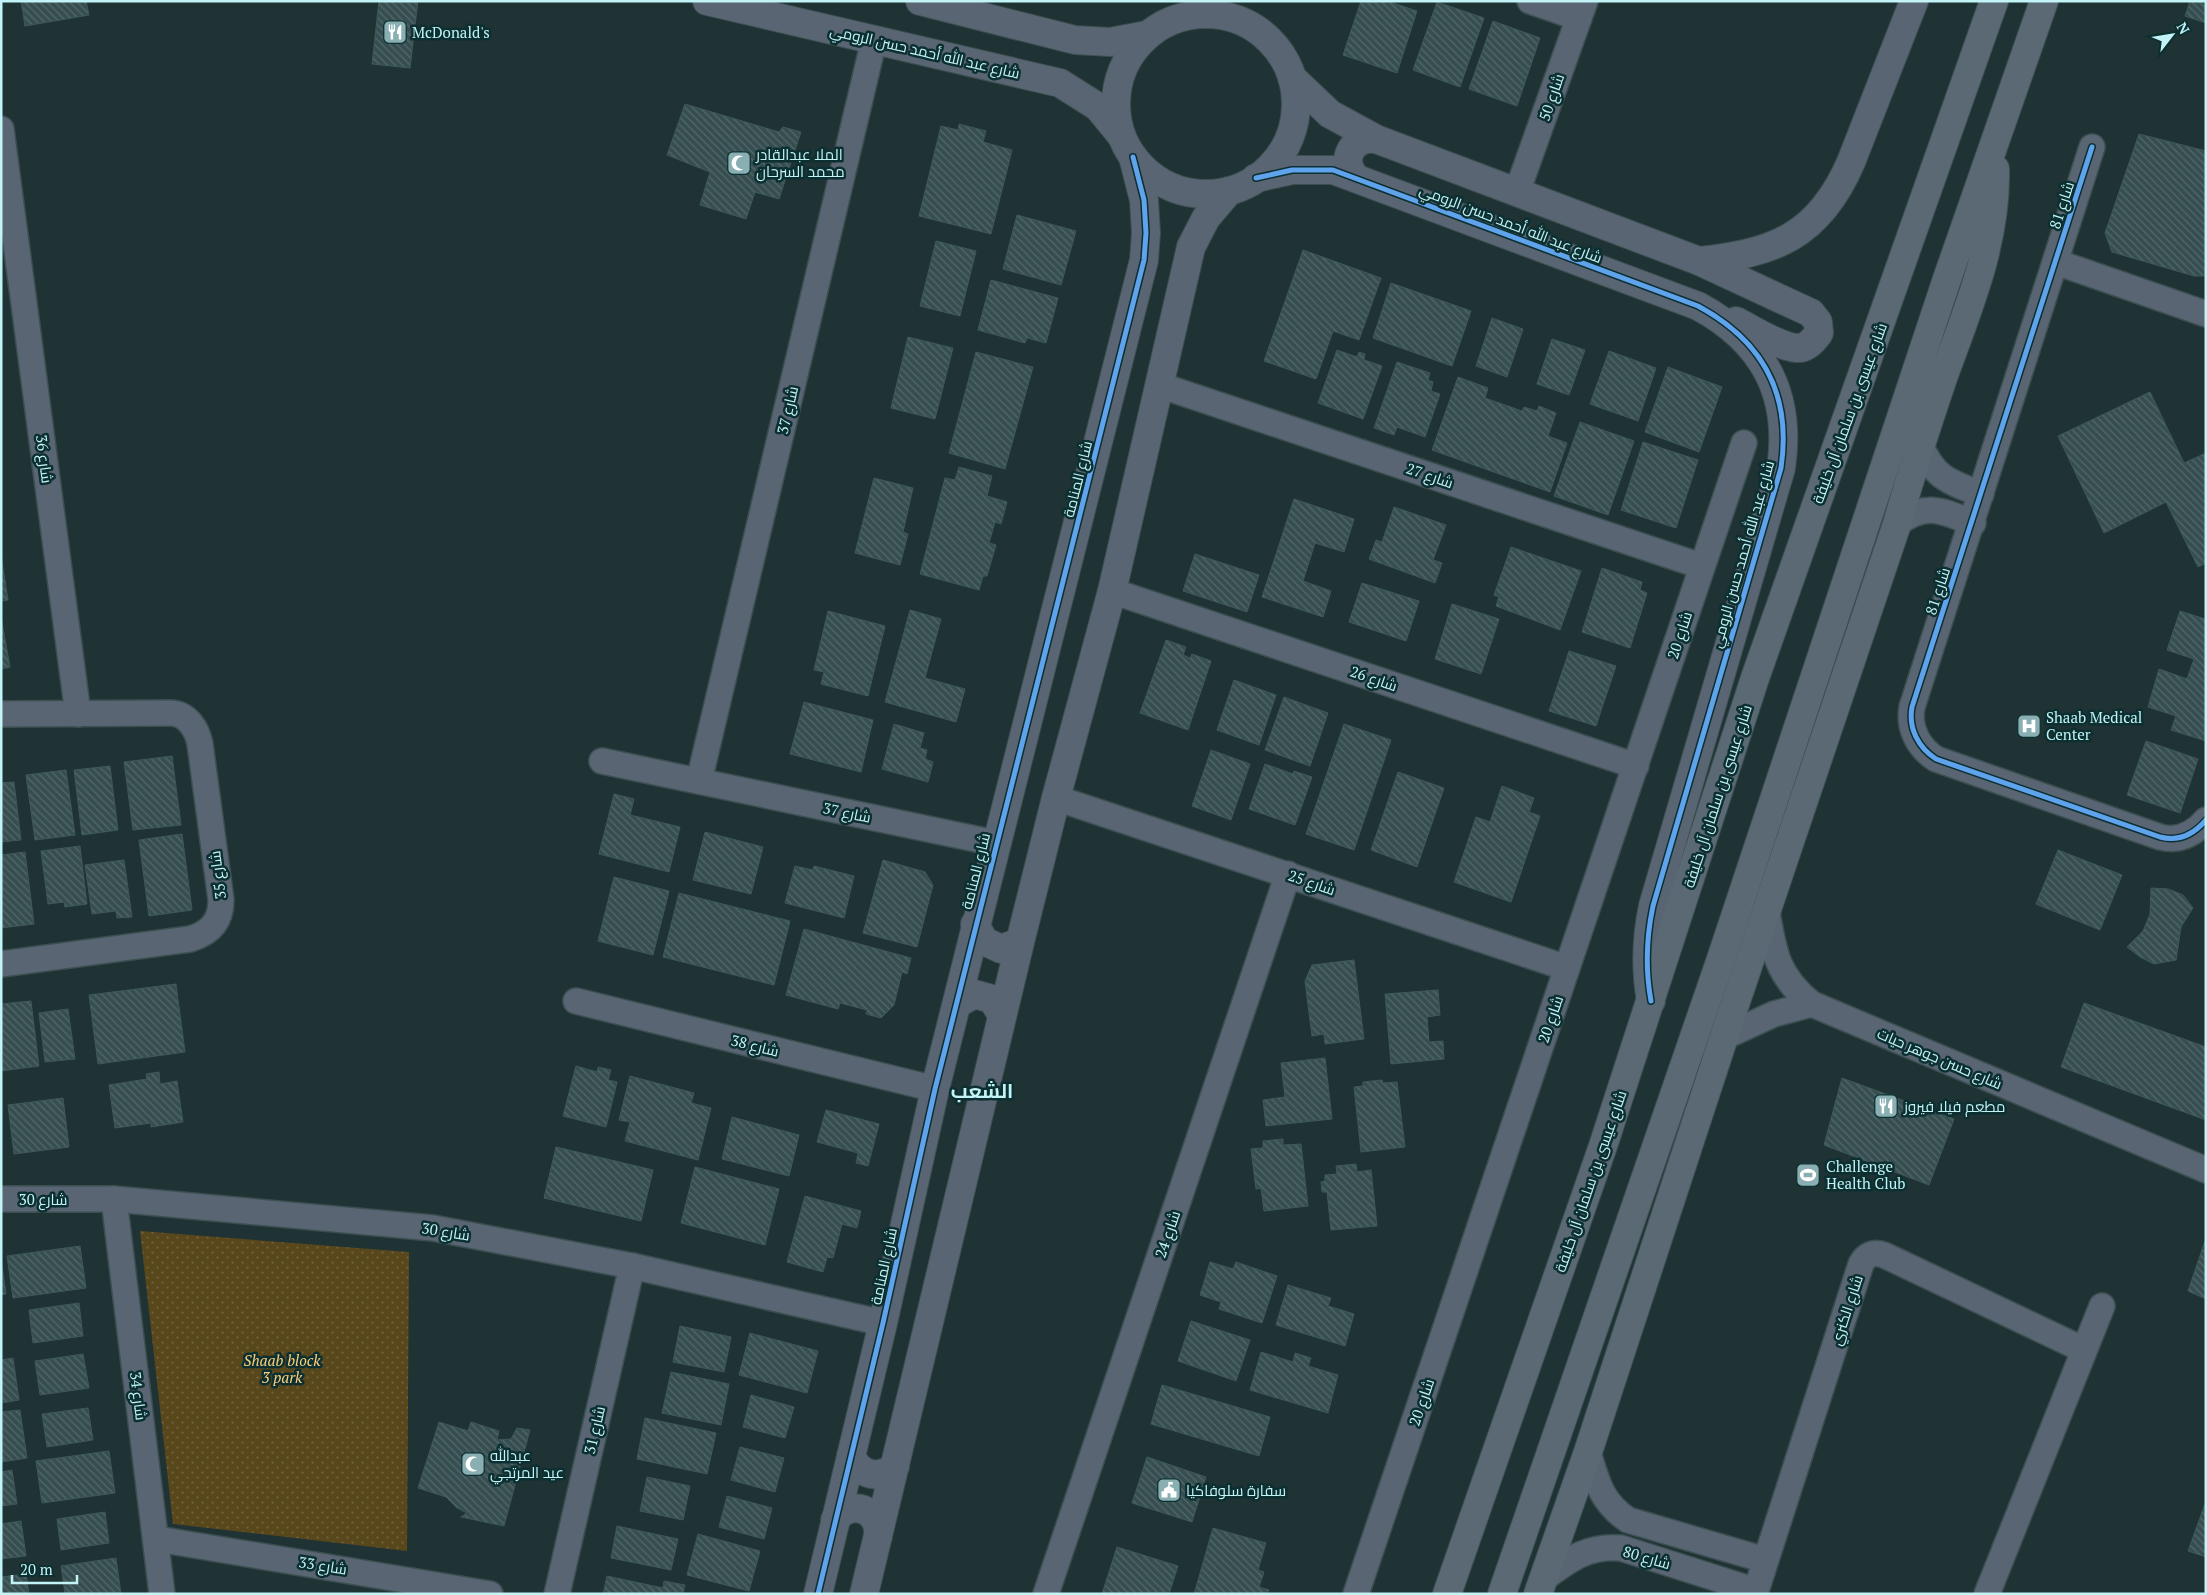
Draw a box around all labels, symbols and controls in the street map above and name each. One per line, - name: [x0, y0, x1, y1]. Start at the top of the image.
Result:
- north arrow: [2147, 10, 2197, 60]
- restaurant icon: McDonald's: [382, 19, 408, 45]
- street label: شارع عبد الله أحمد حسن الرومي: [828, 19, 1022, 86]
- text: N: [2173, 19, 2195, 38]
- place label: McDonald's: [412, 22, 490, 42]
- street label: شارع 50: [1534, 71, 1570, 124]
- place label: الملا عبدالقادر محمد السرحان: [755, 144, 845, 182]
- mosque icon: الملا عبدالقادر محمد السرحان: [726, 150, 752, 176]
- street label: شارع عبد الله أحمد حسن الرومي: [1416, 179, 1605, 270]
- street label: شارع 81: [2044, 179, 2080, 232]
- street label: شارع عيسى بن سلمان آل خليفة: [1807, 320, 1893, 507]
- street label: شارع 37: [772, 384, 804, 436]
- street label: شارع 36: [30, 434, 58, 485]
- street label: شارع المنامة: [1058, 439, 1098, 520]
- street label: شارع 27: [1403, 458, 1456, 494]
- street label: شارع عبد الله أحمد حسن الرومي: [1706, 458, 1781, 651]
- street label: شارع 81: [1920, 565, 1956, 618]
- street label: شارع 20: [1662, 609, 1698, 662]
- street label: شارع 26: [1347, 661, 1400, 697]
- street label: شارع عيسى بن سلمان آل خليفة: [1678, 702, 1758, 891]
- place label: Shaab Medical Center: [2046, 707, 2142, 744]
- hospital icon: Shaab Medical Center: [2016, 713, 2042, 739]
- street label: شارع 37: [821, 797, 873, 829]
- street label: شارع المنامة: [956, 831, 996, 912]
- street label: شارع 35: [204, 849, 232, 900]
- street label: شارع 25: [1285, 865, 1338, 901]
- street label: شارع 20: [1533, 993, 1569, 1046]
- street label: شارع حسن جوهر حيات: [1874, 1023, 2006, 1095]
- street label: شارع 38: [728, 1029, 781, 1063]
- district label: الشعب: [951, 1077, 1013, 1104]
- street label: شارع عيسى بن سلمان آل خليفة: [1549, 1087, 1632, 1275]
- restaurant icon: مطعم فيلا فيروز: [1873, 1093, 1899, 1119]
- place label: مطعم فيلا فيروز: [1903, 1096, 2005, 1117]
- place label: Challenge Health Club: [1826, 1156, 1906, 1193]
- sports icon: Challenge Health Club: [1795, 1162, 1821, 1188]
- street label: شارع 30: [19, 1189, 67, 1211]
- street label: شارع 24: [1150, 1208, 1186, 1261]
- street label: شارع 30: [420, 1217, 472, 1247]
- street label: شارع المنامة: [865, 1226, 903, 1307]
- street label: شارع الكنري: [1825, 1272, 1870, 1349]
- park label: Shaab block 3 park: [244, 1350, 321, 1387]
- street label: شارع 34: [124, 1371, 152, 1422]
- street label: شارع 20: [1404, 1376, 1440, 1429]
- street label: شارع 31: [579, 1404, 611, 1456]
- place label: عبدالله عيد المرتجي: [490, 1445, 564, 1485]
- mosque icon: عبدالله عيد المرتجي: [460, 1451, 486, 1477]
- public building icon: سفارة سلوفاكيا: [1156, 1477, 1182, 1503]
- place label: سفارة سلوفاكيا: [1186, 1480, 1286, 1500]
- street label: شارع 80: [1620, 1541, 1673, 1575]
- street label: شارع 33: [297, 1551, 349, 1581]
- scale bar: [12, 1552, 78, 1584]
- text: 20 m: [20, 1559, 53, 1579]

